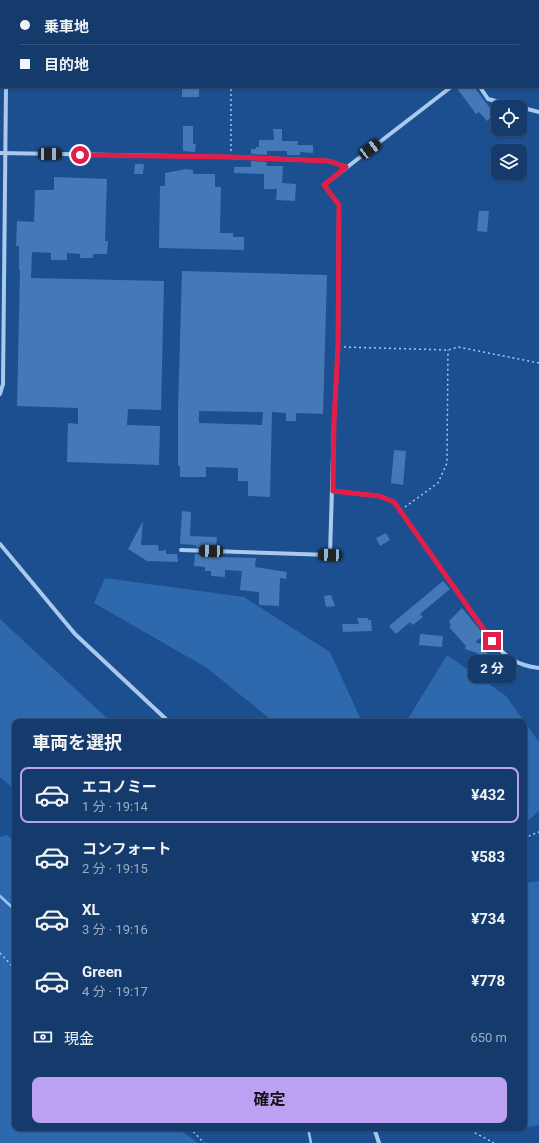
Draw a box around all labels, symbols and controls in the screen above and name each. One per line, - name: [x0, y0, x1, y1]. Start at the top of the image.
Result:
- text: 乗車地: [44, 18, 89, 36]
- text: 目的地: [44, 56, 89, 74]
- map controls: [491, 100, 527, 180]
- button: locate: [491, 100, 527, 136]
- car: [357, 137, 383, 161]
- button: layers: [491, 144, 527, 180]
- route start: [71, 146, 89, 164]
- car: [38, 148, 62, 160]
- car: [199, 545, 223, 557]
- car: [318, 549, 342, 561]
- route end: [483, 632, 501, 650]
- callout: 2 分: [468, 655, 516, 683]
- text: 2 分: [480, 661, 504, 676]
- text: 車両を選択: [32, 732, 122, 753]
- icon: car: [34, 777, 70, 813]
- text: エコノミー: [82, 778, 157, 796]
- text: ¥432: [471, 786, 505, 804]
- text: 1 分 · 19:14: [82, 799, 148, 814]
- icon: car: [34, 839, 70, 875]
- text: コンフォート: [82, 840, 172, 858]
- text: ¥583: [471, 848, 505, 866]
- text: 2 分 · 19:15: [82, 861, 148, 876]
- icon: car: [34, 901, 70, 937]
- text: XL: [82, 901, 100, 919]
- text: ¥734: [471, 910, 505, 928]
- text: 3 分 · 19:16: [82, 922, 148, 937]
- icon: car: [34, 963, 70, 999]
- text: Green: [82, 963, 122, 981]
- text: ¥778: [471, 972, 505, 990]
- text: 4 分 · 19:17: [82, 984, 148, 999]
- icon: cash: [32, 1026, 54, 1048]
- text: 現金: [64, 1030, 94, 1048]
- text: 650 m: [470, 1030, 507, 1045]
- button: 確定: [32, 1077, 507, 1123]

